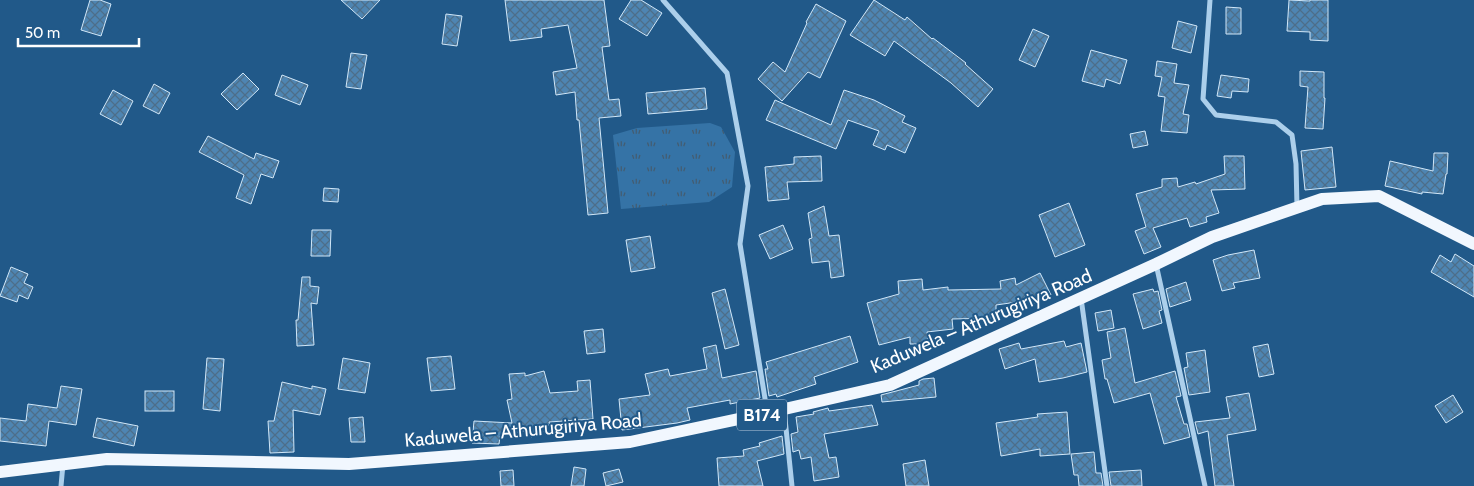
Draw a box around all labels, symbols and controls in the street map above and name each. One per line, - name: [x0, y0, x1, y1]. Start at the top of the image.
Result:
- scale bar: [18, 15, 139, 47]
- text: 50 m: [25, 24, 60, 42]
- street label: Kaduwela – Athurugiriya Road: [867, 264, 1095, 378]
- road number: B174: [737, 400, 787, 430]
- street label: Kaduwela – Athurugiriya Road: [403, 408, 643, 452]

